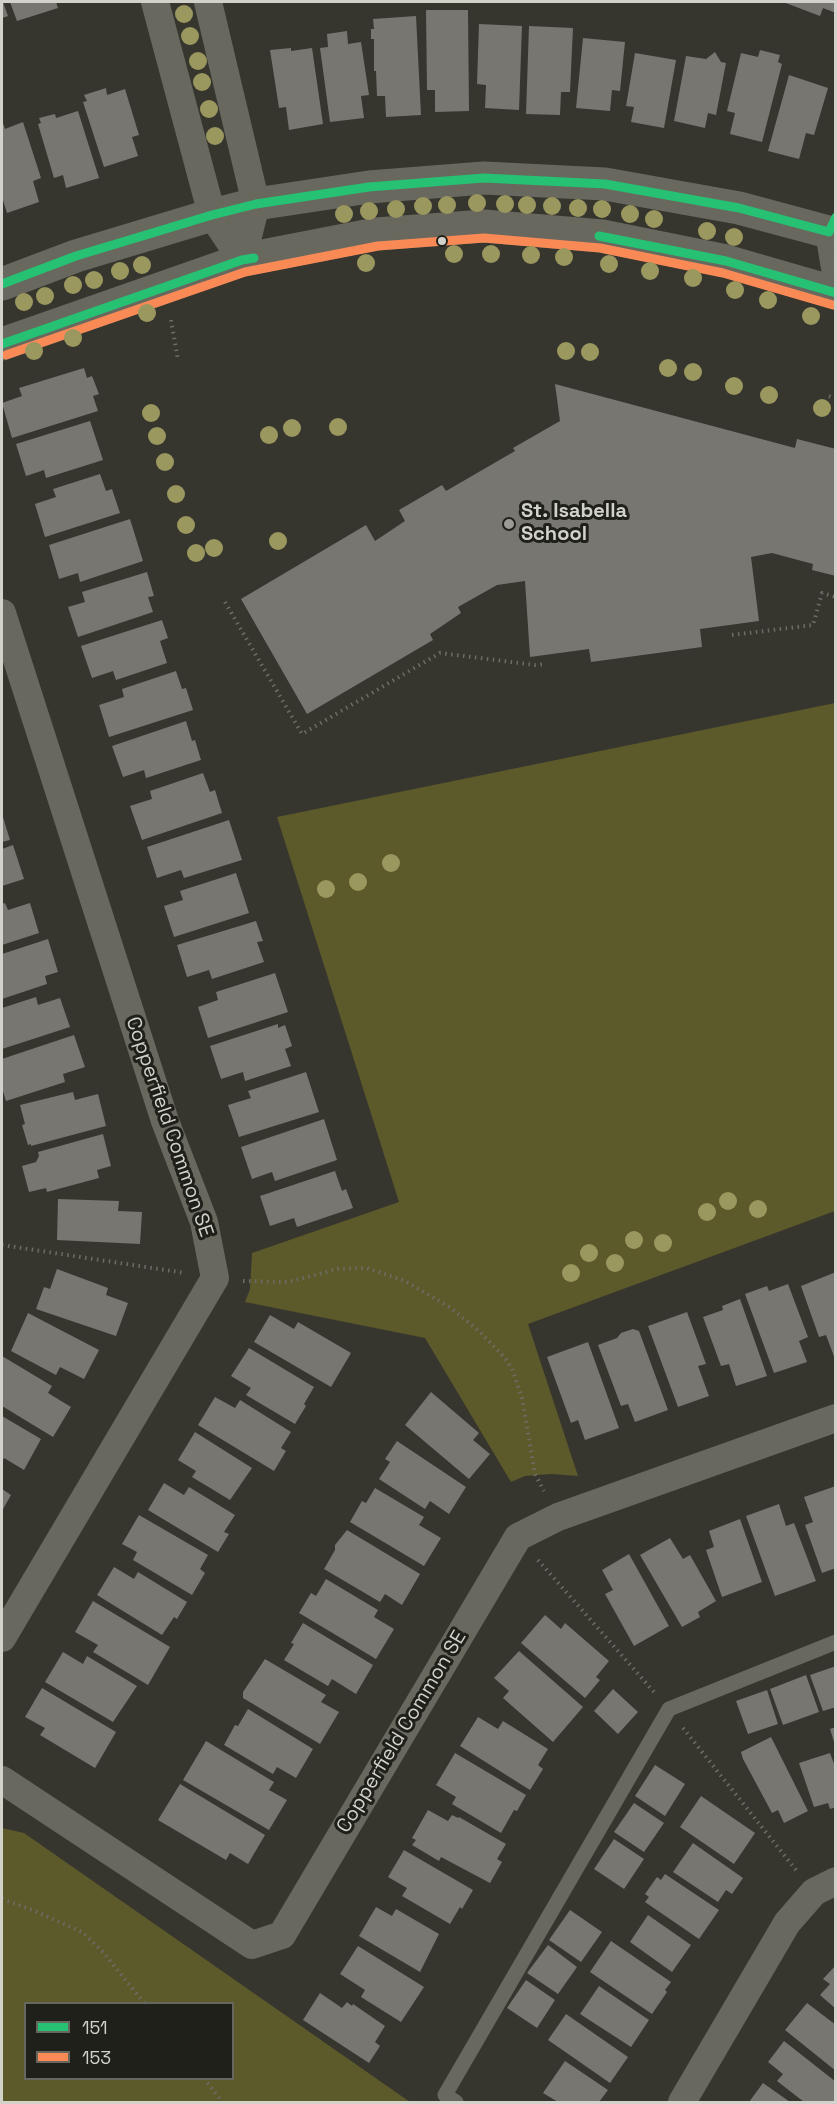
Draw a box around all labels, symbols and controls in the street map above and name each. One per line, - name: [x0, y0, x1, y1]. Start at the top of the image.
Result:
- unlabelled marker: [436, 235, 448, 247]
- place label: St. Isabella School: [521, 500, 627, 547]
- marker: St. Isabella School: [502, 517, 516, 531]
- street label: Copperfield Common SE: [120, 1014, 218, 1240]
- street label: Copperfield Common SE: [332, 1627, 472, 1837]
- legend: [24, 2002, 234, 2080]
- text: 151: [82, 2016, 108, 2039]
- text: 153: [82, 2046, 111, 2069]

